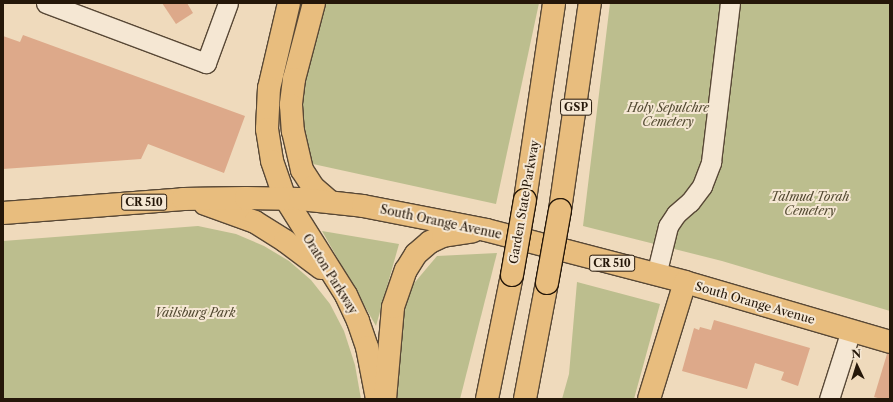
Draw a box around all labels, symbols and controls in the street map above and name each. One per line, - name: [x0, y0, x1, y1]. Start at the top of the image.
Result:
- road number: GSP: [560, 98, 592, 116]
- park label: Holy Sepulchre Cemetery: [627, 101, 709, 129]
- street label: Garden State Parkway: [506, 139, 542, 265]
- park label: Talmud Torah Cemetery: [771, 190, 849, 218]
- road number: CR 510: [120, 193, 168, 211]
- street label: South Orange Avenue: [379, 202, 503, 242]
- street label: Oraton Parkway: [300, 231, 360, 317]
- road number: CR 510: [588, 254, 636, 272]
- street label: South Orange Avenue: [693, 279, 817, 327]
- park label: Vailsburg Park: [155, 306, 235, 320]
- north arrow: [837, 346, 877, 386]
- text: N: [851, 347, 861, 361]

